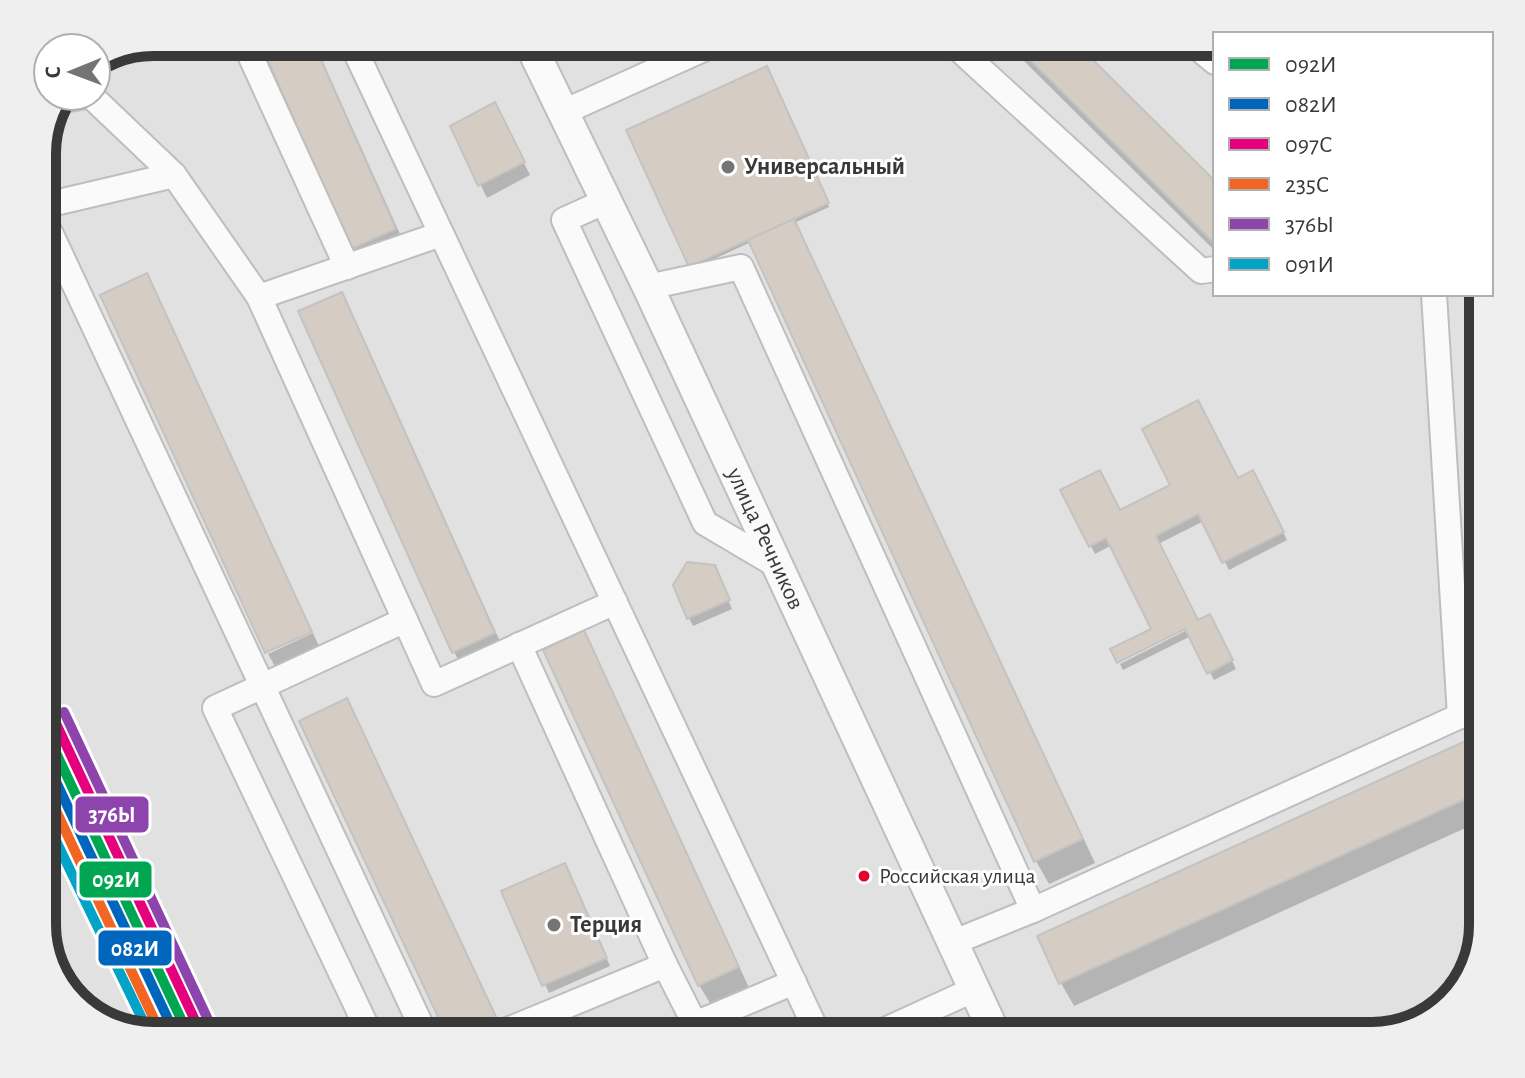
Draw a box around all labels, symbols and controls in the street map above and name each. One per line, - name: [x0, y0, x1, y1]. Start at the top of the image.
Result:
- north arrow: [32, 32, 112, 112]
- legend: [1213, 32, 1493, 296]
- text: 092И: [1285, 53, 1337, 77]
- text: С: [42, 66, 64, 79]
- text: 082И: [1285, 93, 1337, 117]
- text: 097С: [1285, 133, 1332, 157]
- place label: Универсальный: [744, 155, 905, 179]
- marker: Универсальный: [719, 158, 737, 176]
- text: 235С: [1285, 173, 1329, 197]
- text: 376Ы: [1285, 213, 1334, 237]
- text: 091И: [1285, 253, 1334, 277]
- street label: улица Речников: [721, 463, 808, 613]
- line badge: 376Ы: [74, 795, 150, 834]
- text: 376Ы: [88, 804, 136, 826]
- line badge: 092И: [78, 860, 153, 899]
- place label: Российская улица: [879, 865, 1036, 887]
- marker: Российская улица: [856, 868, 872, 884]
- text: 092И: [92, 869, 140, 891]
- place label: Терция: [570, 913, 642, 937]
- marker: Терция: [545, 916, 563, 934]
- line badge: 082И: [97, 929, 173, 967]
- text: 082И: [111, 938, 159, 960]

